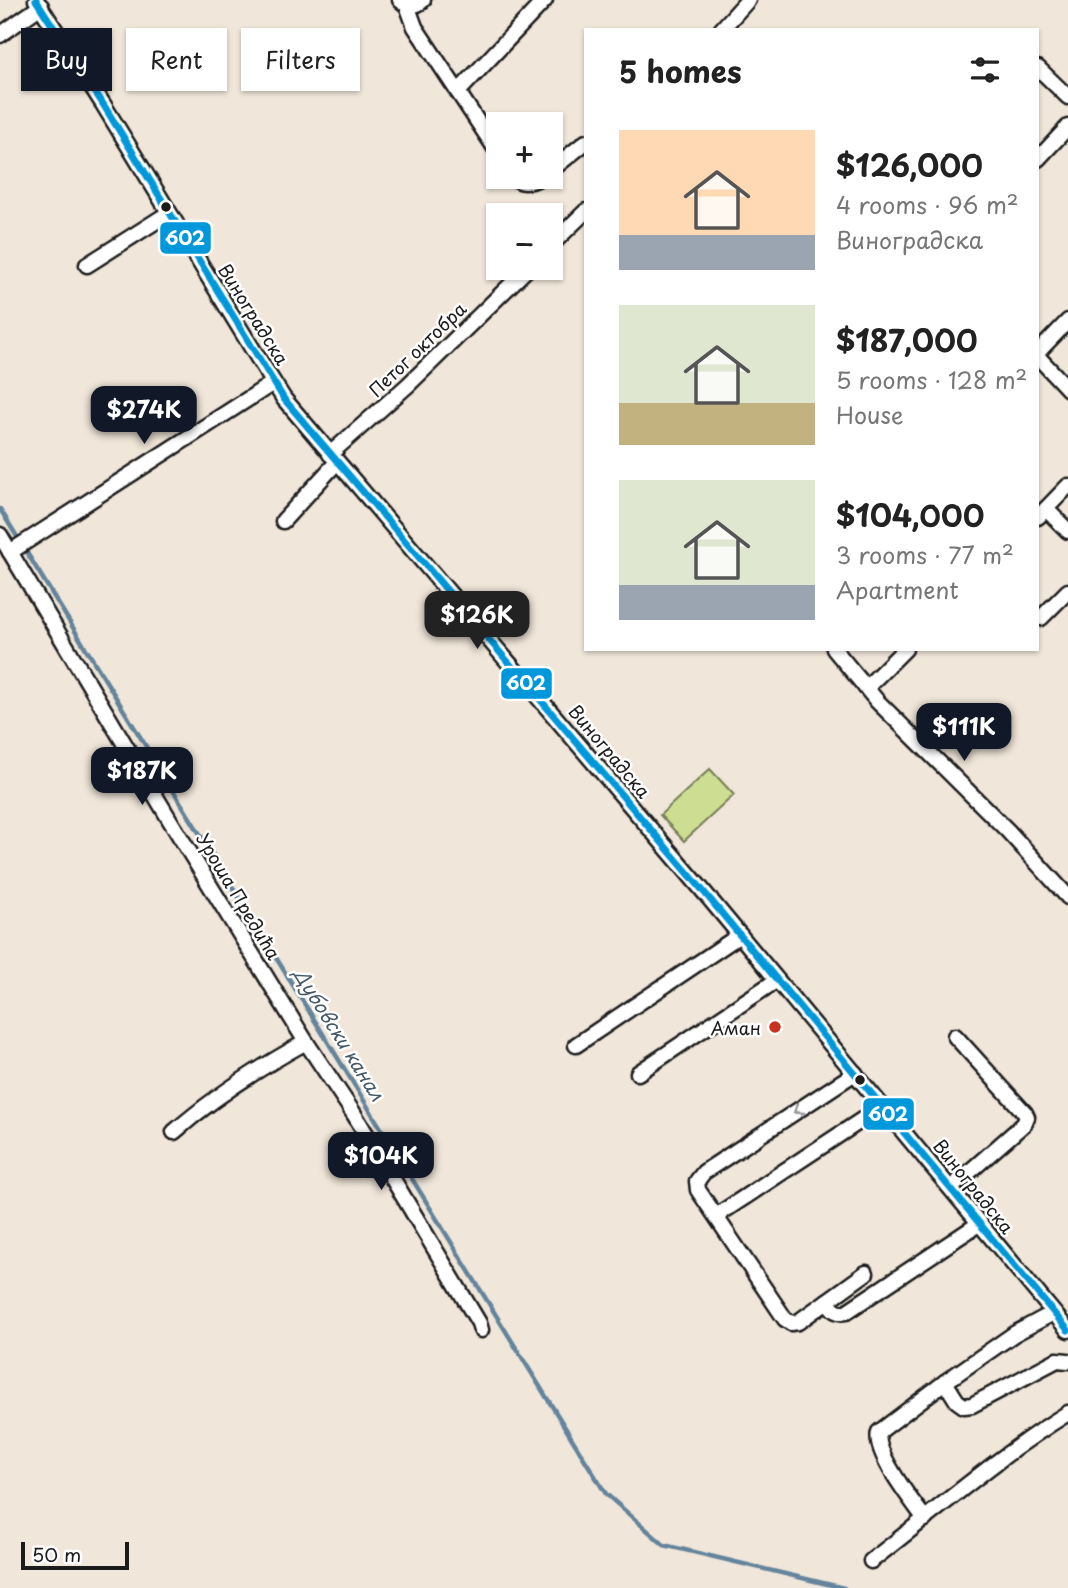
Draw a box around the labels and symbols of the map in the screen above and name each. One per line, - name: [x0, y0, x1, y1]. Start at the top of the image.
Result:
- unlabelled marker: [159, 200, 173, 214]
- line badge: 602: [159, 221, 212, 255]
- text: 602: [165, 223, 205, 251]
- street label: Виноградска: [212, 258, 296, 371]
- street label: Петог октобра: [362, 295, 472, 403]
- pin: $274K: [95, 386, 193, 446]
- pin: $126K: [428, 592, 526, 651]
- line badge: 602: [500, 667, 553, 700]
- text: 602: [506, 668, 546, 696]
- street label: Виноградска: [563, 698, 658, 804]
- pin: $111K: [915, 704, 1013, 763]
- pin: $187K: [93, 748, 191, 807]
- street label: Уроша Предића: [190, 827, 288, 965]
- water label: Дубовски канал: [287, 961, 392, 1106]
- place label: Аман: [711, 1014, 761, 1041]
- marker: Аман: [767, 1019, 783, 1035]
- unlabelled marker: [853, 1073, 867, 1087]
- line badge: 602: [862, 1097, 915, 1131]
- text: 602: [868, 1099, 908, 1127]
- one-way arrow: [793, 1102, 806, 1115]
- pin: $104K: [332, 1132, 430, 1192]
- street label: Виноградска: [927, 1133, 1021, 1240]
- scale bar: [21, 1539, 130, 1571]

